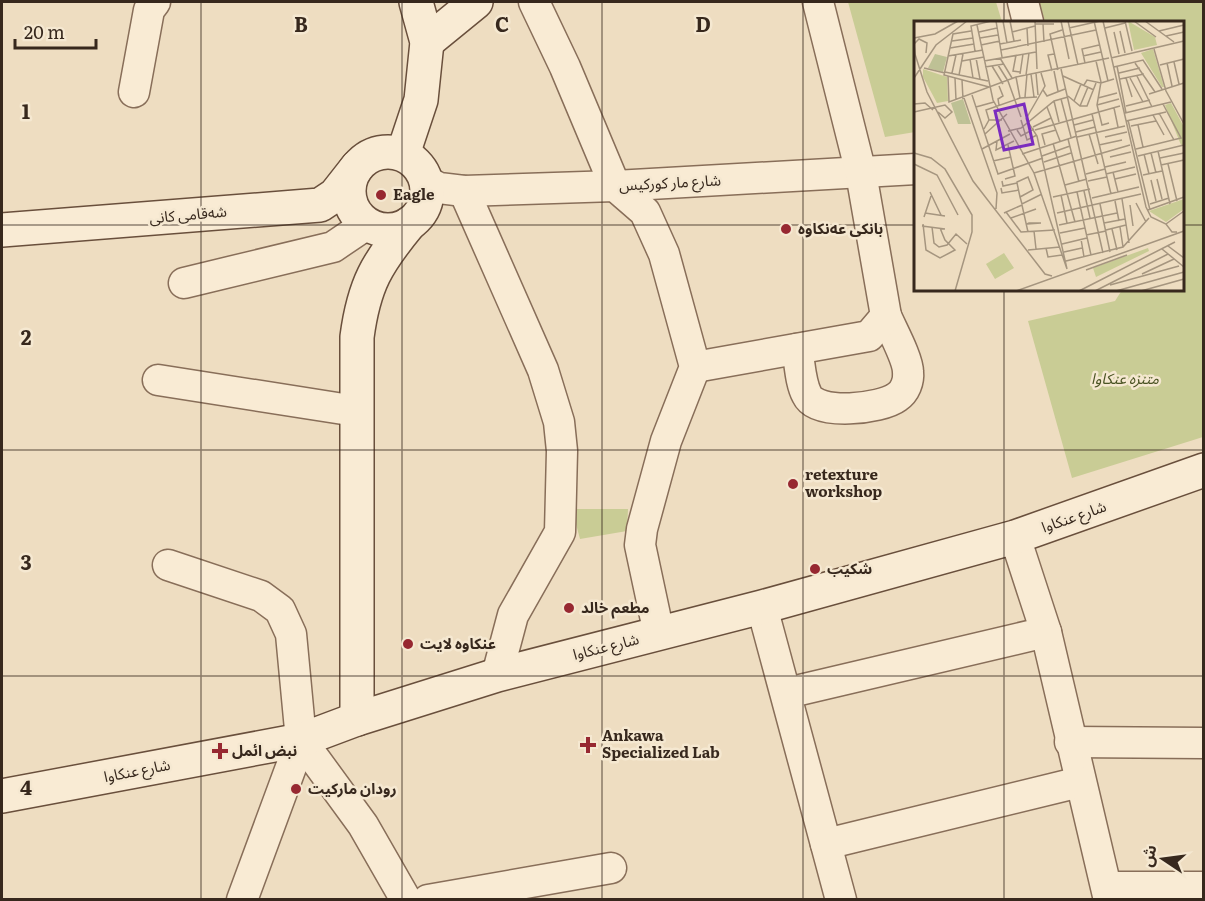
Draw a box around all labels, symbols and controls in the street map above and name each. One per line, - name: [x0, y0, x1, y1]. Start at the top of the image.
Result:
- text: B: [294, 8, 308, 38]
- text: C: [495, 8, 509, 38]
- text: D: [695, 8, 711, 38]
- scale bar: [15, 12, 96, 50]
- text: 20 m: [24, 18, 65, 45]
- inset map: [914, 21, 1184, 291]
- text: 1: [22, 95, 30, 125]
- street label: شارع مار كوركيس: [618, 167, 722, 198]
- place label: Eagle: [393, 182, 435, 205]
- marker: Eagle: [374, 188, 388, 202]
- street label: شەقامی کانی: [148, 199, 228, 228]
- place label: بانکی عەنکاوە: [798, 216, 883, 239]
- marker: بانکی عەنکاوە: [779, 222, 793, 236]
- text: 2: [21, 321, 32, 351]
- park label: متنزه عنكاوا: [1091, 366, 1159, 389]
- place label: retexture workshop: [805, 462, 882, 502]
- marker: retexture workshop: [786, 477, 800, 491]
- street label: شارع عنكاوا: [1038, 494, 1110, 539]
- text: 3: [20, 546, 32, 576]
- place label: شكيب: [827, 556, 872, 579]
- marker: شكيب: [808, 562, 822, 576]
- place label: مطعم خالد: [581, 595, 650, 619]
- marker: مطعم خالد: [562, 601, 576, 615]
- street label: شارع عنكاوا: [570, 626, 642, 667]
- place label: عنكاوه لايت: [420, 631, 496, 654]
- marker: عنكاوه لايت: [401, 637, 415, 651]
- place label: Ankawa Specialized Lab: [602, 723, 720, 763]
- marker: Ankawa Specialized Lab: [579, 736, 597, 754]
- place label: نبض ائمل: [232, 738, 297, 761]
- marker: نبض ائمل: [213, 744, 227, 758]
- street label: شارع عنكاوا: [102, 752, 172, 789]
- text: 4: [20, 771, 32, 801]
- place label: رودان ماركيت: [308, 776, 397, 799]
- marker: رودان ماركيت: [289, 782, 303, 796]
- north arrow: [1133, 829, 1193, 889]
- text: ش: [1133, 842, 1162, 869]

